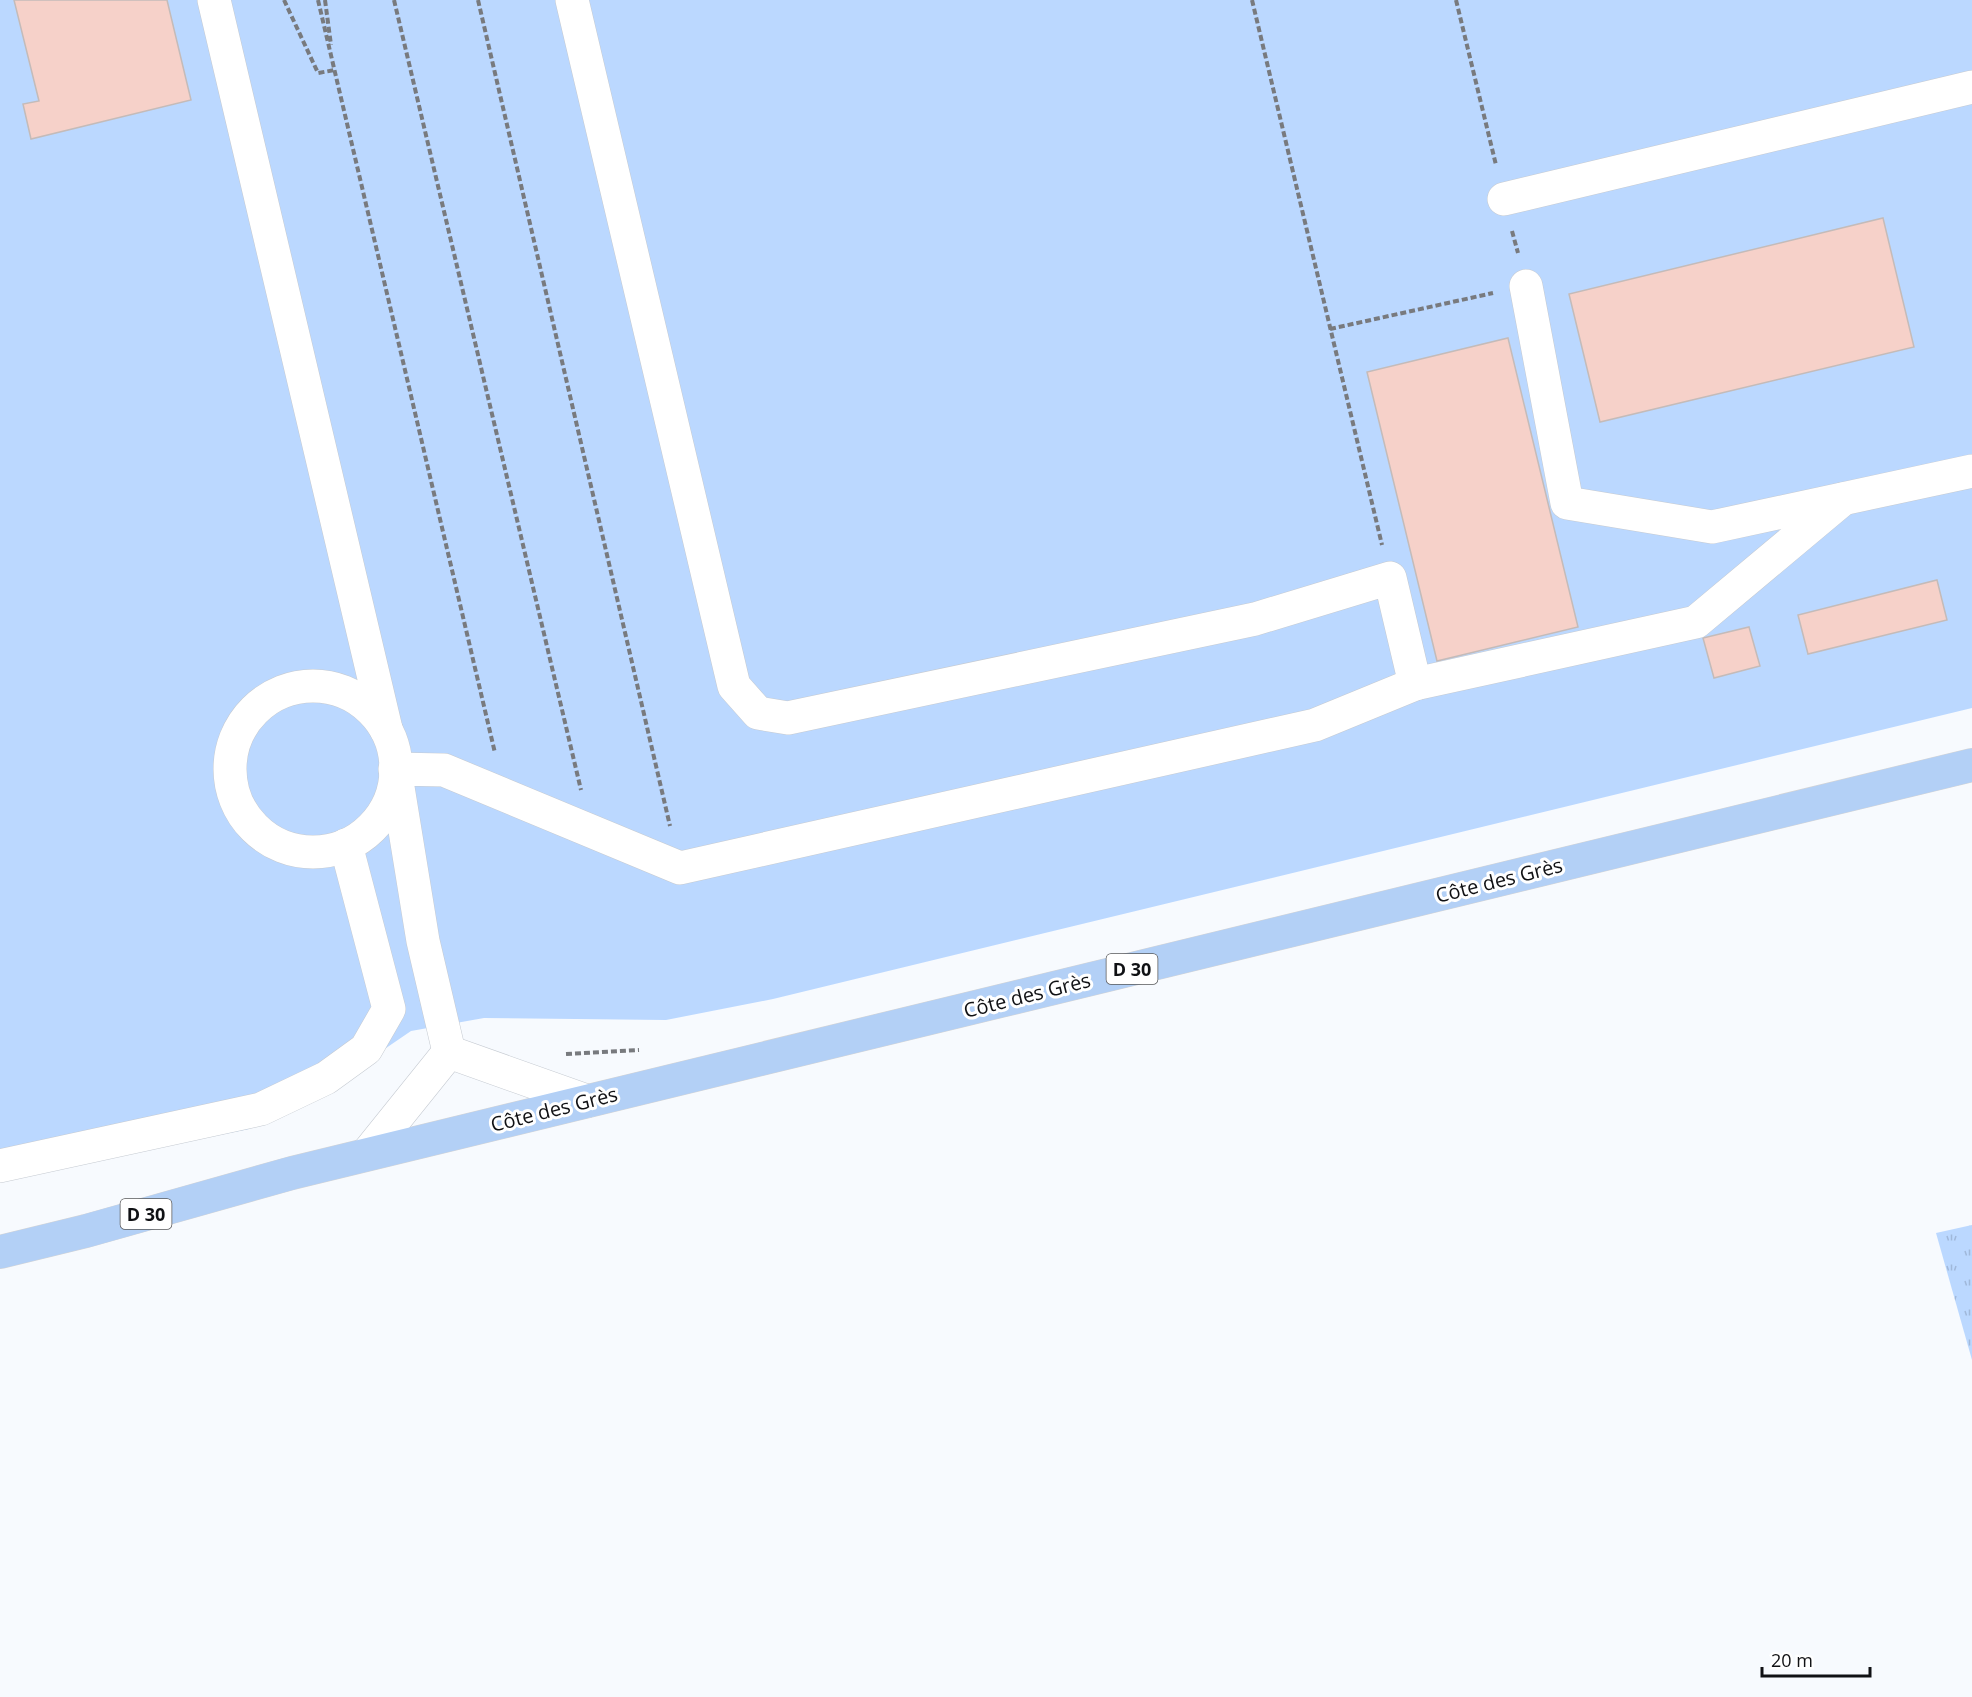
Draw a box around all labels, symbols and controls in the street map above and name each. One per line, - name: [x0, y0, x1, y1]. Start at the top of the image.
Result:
- street label: Côte des Grès: [1433, 851, 1565, 909]
- road number: D 30: [1106, 954, 1158, 984]
- street label: Côte des Grès: [961, 966, 1093, 1024]
- street label: Côte des Grès: [488, 1080, 620, 1138]
- road number: D 30: [120, 1199, 172, 1229]
- scale bar: [1762, 1640, 1870, 1678]
- text: 20 m: [1771, 1648, 1813, 1672]

